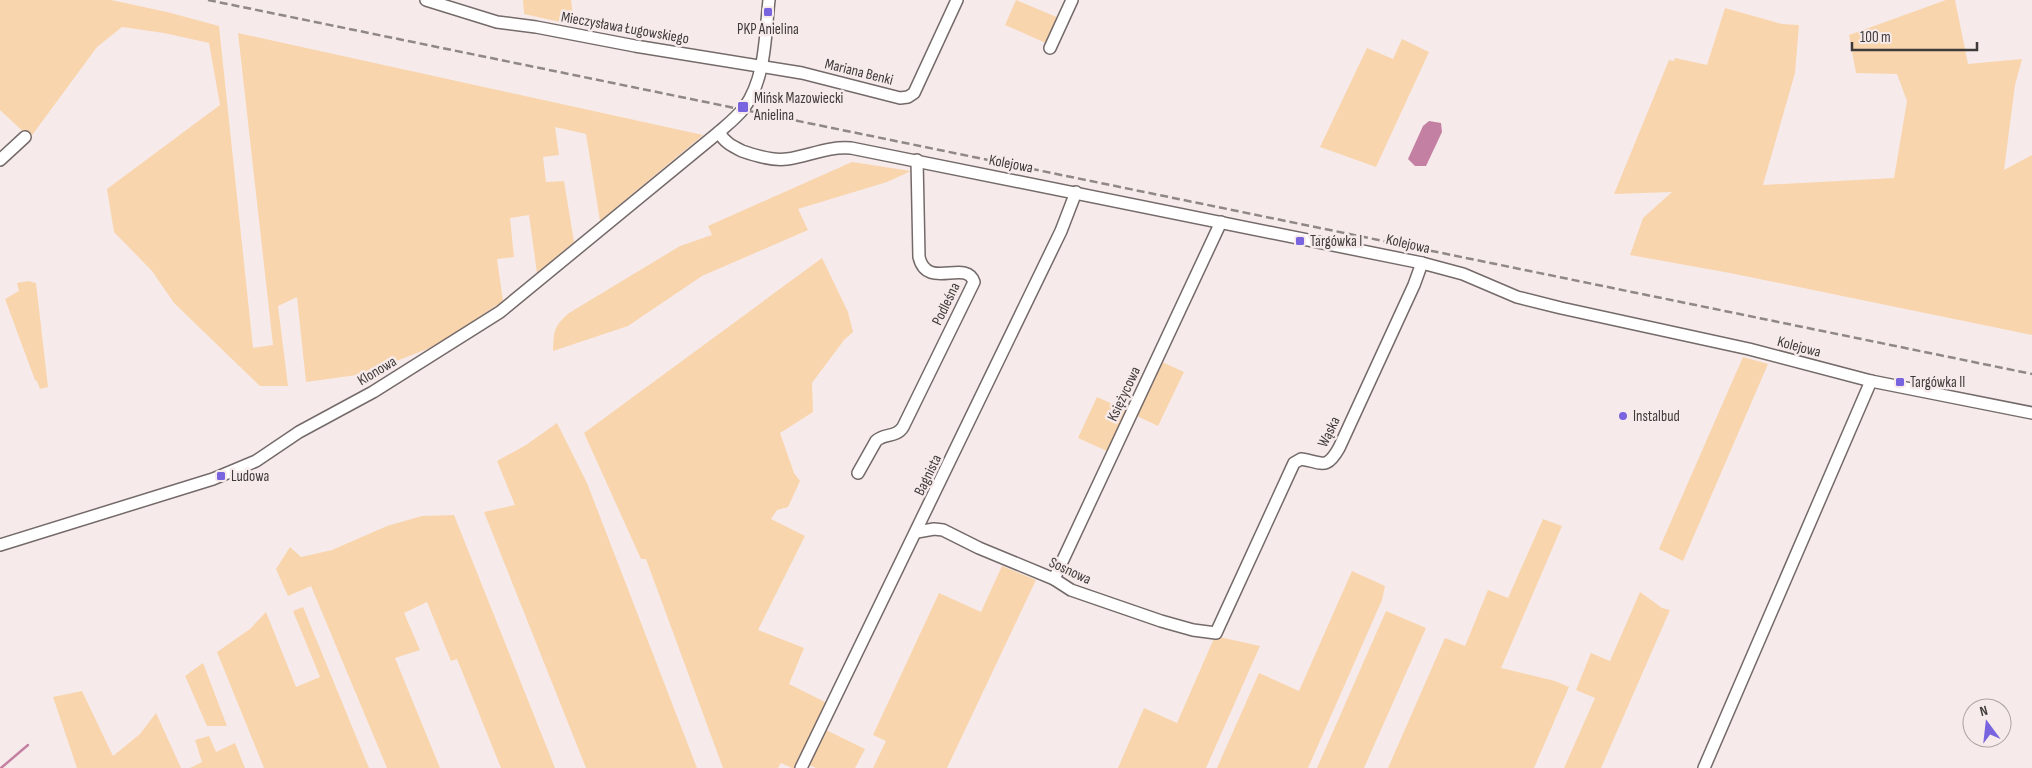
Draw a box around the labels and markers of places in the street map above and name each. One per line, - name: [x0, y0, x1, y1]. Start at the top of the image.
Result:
- marker: PKP Anielina: [762, 6, 774, 18]
- place label: PKP Anielina: [737, 20, 799, 39]
- place label: Mińsk Mazowiecki Anielina: [753, 89, 844, 125]
- marker: Mińsk Mazowiecki Anielina: [736, 100, 750, 114]
- place label: Targówka I: [1310, 232, 1362, 251]
- marker: Targówka I: [1294, 235, 1306, 247]
- place label: Targówka II: [1910, 373, 1965, 392]
- marker: Targówka II: [1894, 376, 1906, 388]
- place label: Instalbud: [1633, 407, 1680, 426]
- marker: Instalbud: [1617, 410, 1629, 422]
- place label: Ludowa: [231, 467, 269, 486]
- marker: Ludowa: [215, 470, 227, 482]

